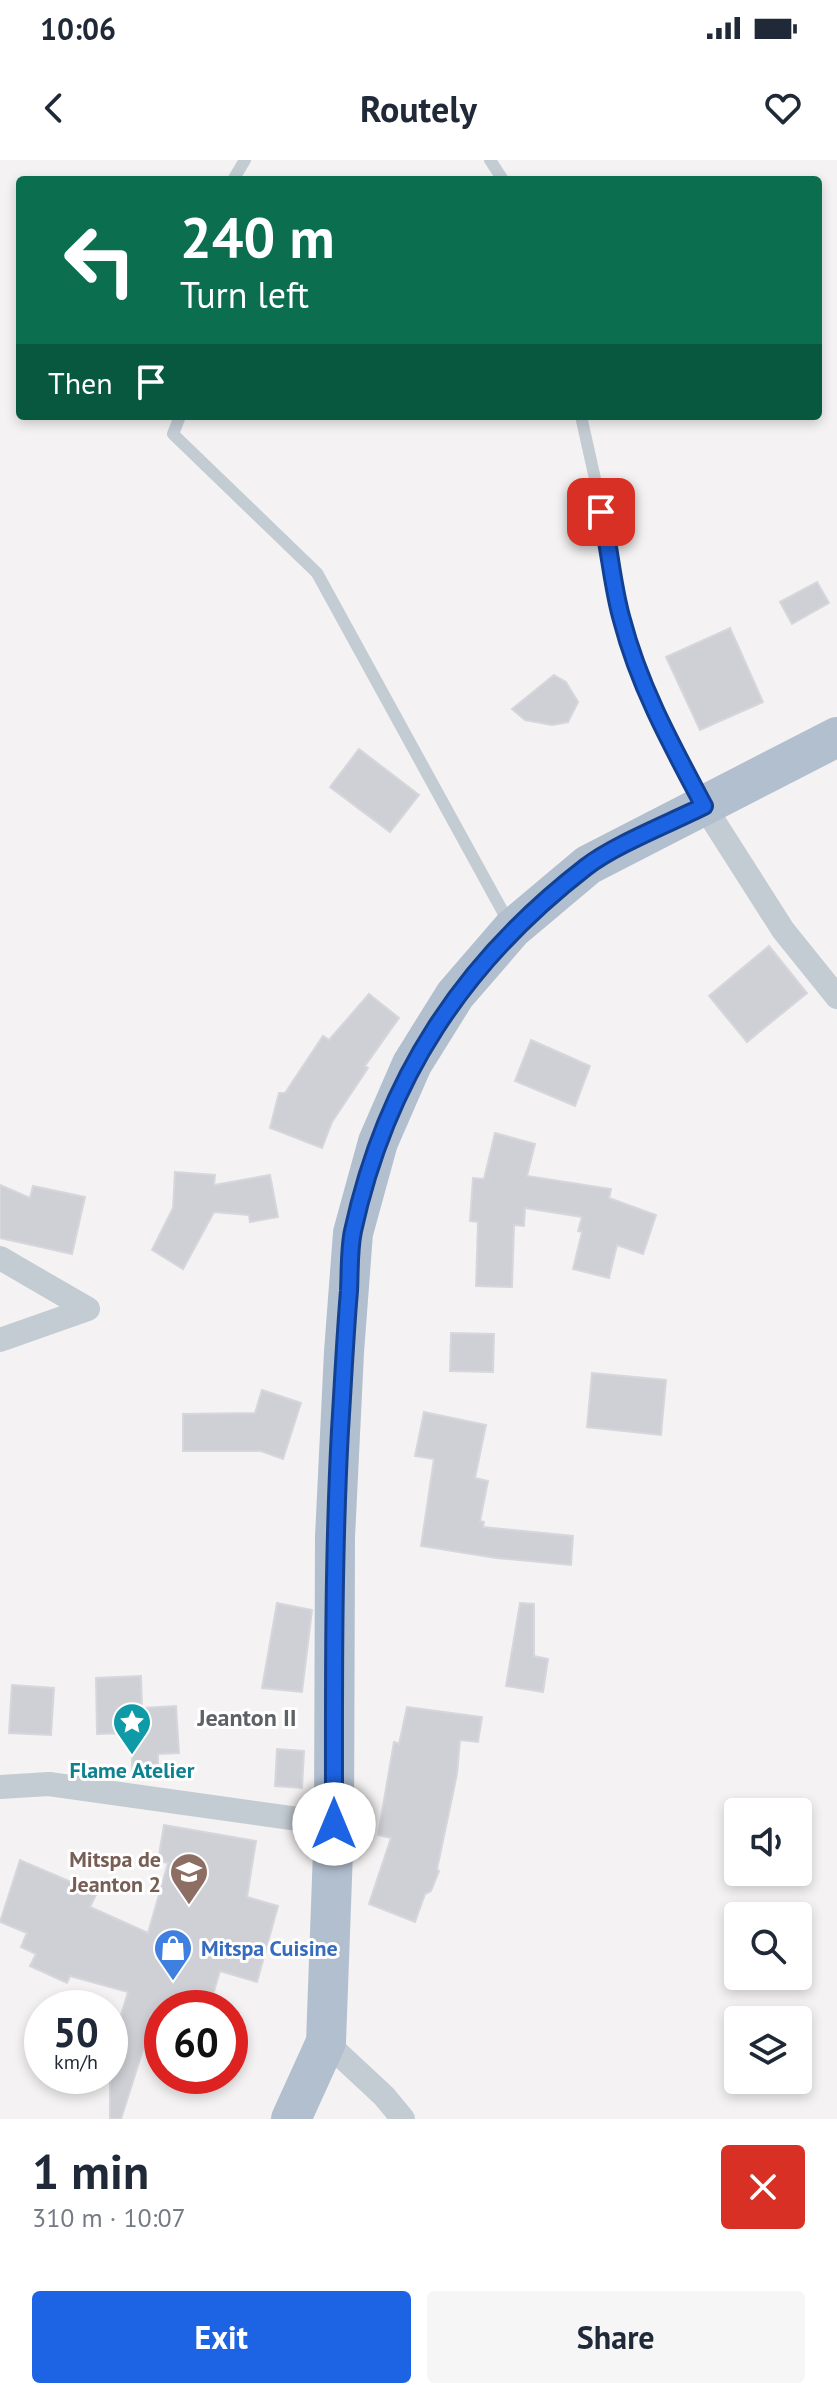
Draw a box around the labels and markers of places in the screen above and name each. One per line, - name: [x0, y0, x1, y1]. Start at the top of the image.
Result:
- pin: [567, 478, 635, 546]
- place icon: Flame Atelier: [111, 1701, 153, 1756]
- place label: Flame Atelier: [70, 1756, 195, 1784]
- place label: Mitspa de Jeanton 2: [69, 1845, 161, 1898]
- school or university icon: Mitspa de Jeanton 2: [168, 1851, 210, 1906]
- shop icon: Mitspa Cuisine: [152, 1927, 194, 1982]
- place label: Mitspa Cuisine: [201, 1934, 338, 1962]

